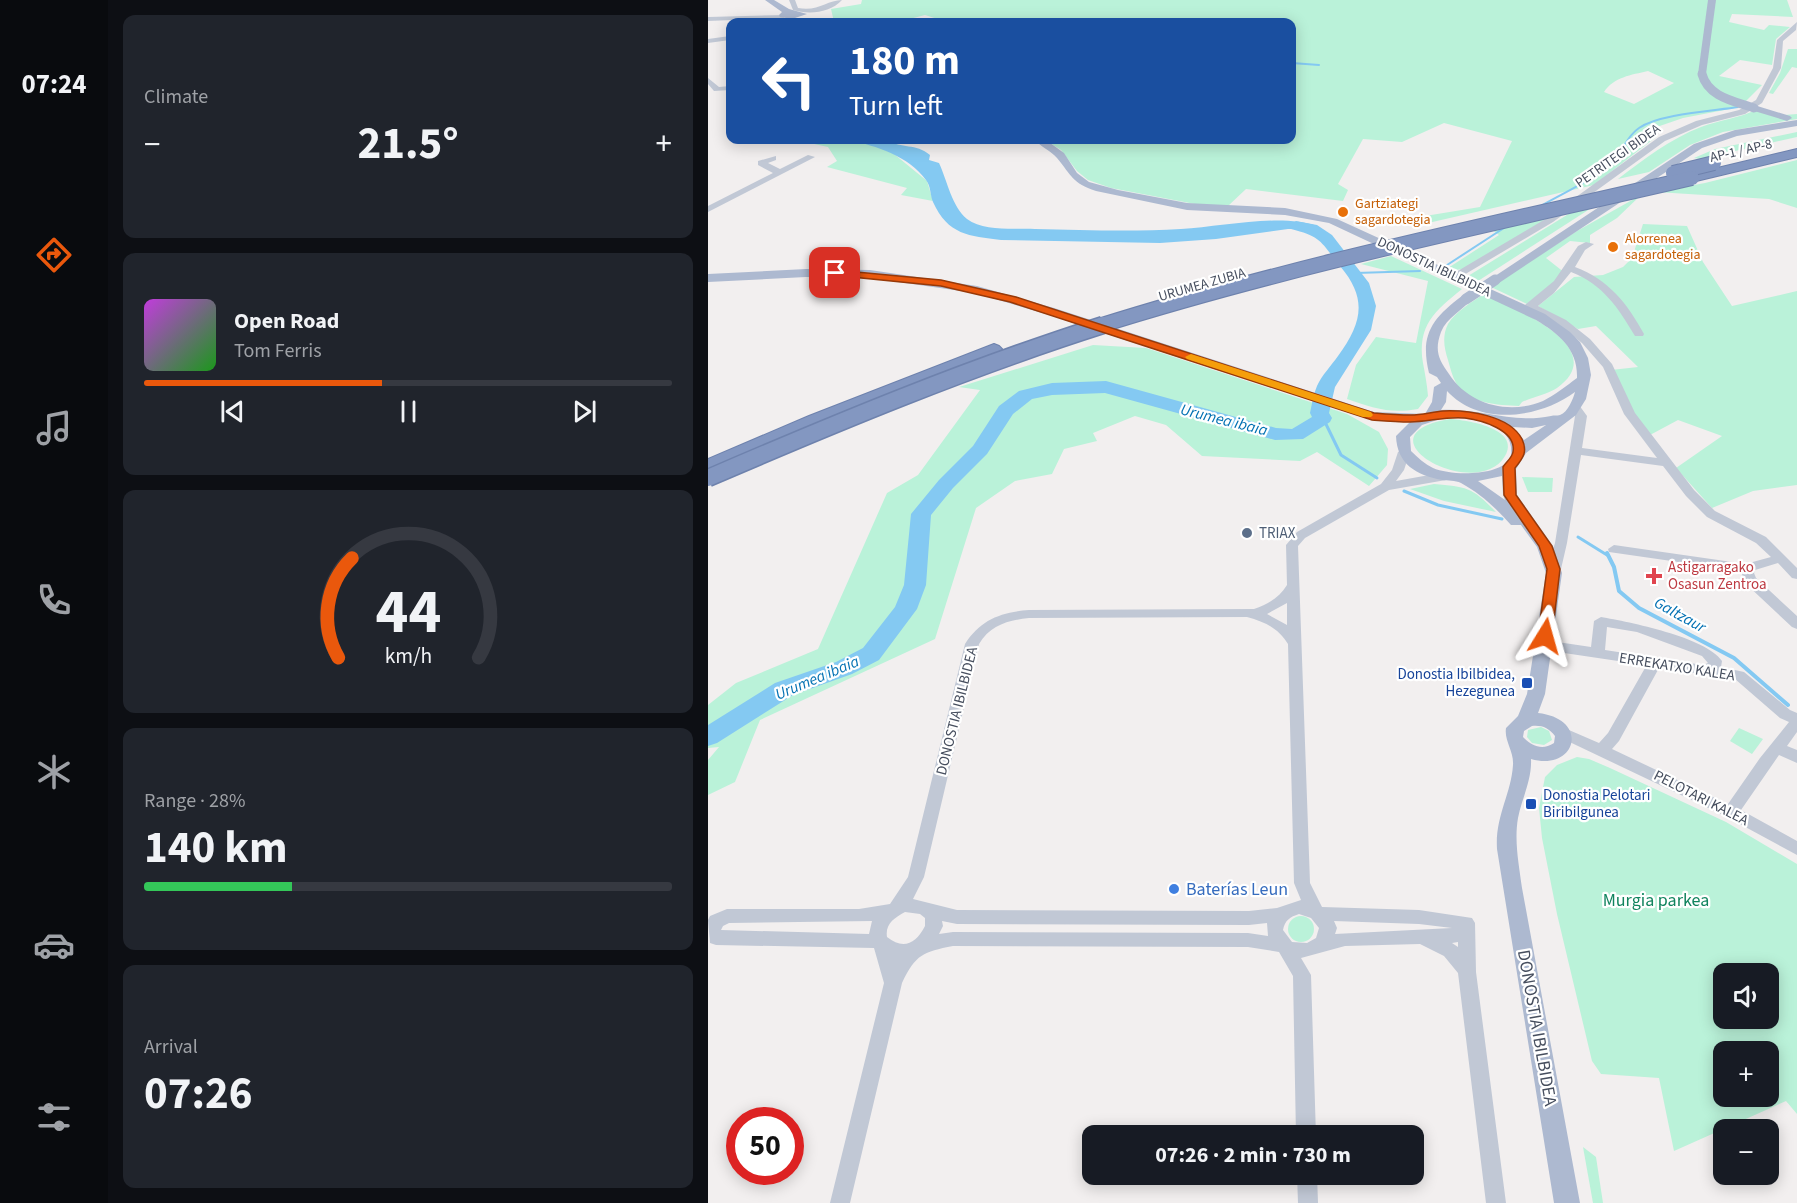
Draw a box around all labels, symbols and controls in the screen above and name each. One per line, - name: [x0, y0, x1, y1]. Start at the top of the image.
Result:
- text: 180 m: [849, 31, 960, 91]
- icon: left: [750, 42, 828, 120]
- text: 07:24: [21, 65, 87, 104]
- text: Climate: [144, 83, 208, 111]
- text: Turn left: [849, 87, 943, 126]
- text: 21.5°: [357, 112, 459, 176]
- street label: PETRITEGI BIDEA: [1571, 119, 1665, 193]
- text: −: [144, 121, 160, 168]
- text: +: [656, 121, 672, 168]
- street label: AP-1 / AP-8: [1708, 134, 1774, 168]
- place label: Gartziategi sagardotegia: [1355, 194, 1431, 230]
- marker: Gartziategi sagardotegia: [1336, 205, 1350, 219]
- place label: Alorrenea sagardotegia: [1625, 229, 1701, 265]
- street label: DONOSTIA IBILBIDEA: [1374, 232, 1494, 302]
- icon: directions: [33, 234, 75, 276]
- marker: Alorrenea sagardotegia: [1606, 240, 1620, 254]
- pin: [809, 247, 860, 298]
- icon: arrive: [818, 256, 851, 289]
- street label: URUMEA ZUBIA: [1156, 263, 1248, 307]
- text: Open Road: [234, 305, 339, 337]
- text: Tom Ferris: [234, 337, 322, 365]
- icon: previous: [216, 395, 249, 428]
- icon: pause: [392, 395, 425, 428]
- icon: next: [568, 395, 601, 428]
- water label: Urumea ibaia: [1178, 399, 1270, 442]
- icon: music: [33, 407, 75, 449]
- place label: TRIAX: [1259, 523, 1296, 544]
- marker: TRIAX: [1240, 526, 1254, 540]
- place label: Astigarragako Osasun Zentroa: [1668, 557, 1766, 595]
- marker: Astigarragako Osasun Zentroa: [1645, 567, 1663, 585]
- text: 44: [375, 569, 441, 658]
- icon: phone: [33, 579, 75, 621]
- water label: Galtzaur: [1650, 592, 1711, 639]
- position arrow: [1513, 604, 1577, 668]
- text: km/h: [384, 642, 432, 673]
- street label: DONOSTIA IBILBIDEA: [931, 644, 983, 777]
- street label: ERREKATXO KALEA: [1618, 647, 1737, 687]
- water label: Urumea ibaia: [772, 650, 863, 706]
- place label: Donostia Ibilbidea, Hezegunea: [1397, 664, 1515, 702]
- marker: Donostia Ibilbidea, Hezegunea: [1520, 676, 1534, 690]
- icon: climate: [33, 751, 75, 793]
- street label: PELOTARI KALEA: [1650, 765, 1753, 831]
- place label: Donostia Pelotari Biribilgunea: [1543, 785, 1650, 823]
- text: Range · 28%: [144, 787, 245, 815]
- marker: Donostia Pelotari Biribilgunea: [1524, 797, 1538, 811]
- text: 140 km: [144, 816, 288, 880]
- place label: Baterías Leun: [1186, 877, 1288, 902]
- marker: Baterías Leun: [1167, 882, 1181, 896]
- park label: Murgia parkea: [1603, 888, 1709, 913]
- icon: car: [33, 924, 75, 966]
- street label: DONOSTIA IBILBIDEA: [1511, 948, 1563, 1108]
- map controls: [1713, 963, 1779, 1185]
- button: sound: [1713, 963, 1779, 1029]
- text: Arrival: [144, 1033, 198, 1061]
- button: +: [1713, 1041, 1779, 1107]
- text: 07:26: [144, 1062, 253, 1126]
- icon: filters: [33, 1096, 75, 1138]
- speed limit sign: 50: [726, 1107, 804, 1185]
- button: −: [1713, 1119, 1779, 1185]
- text: 07:26 · 2 min · 730 m: [1155, 1139, 1351, 1171]

